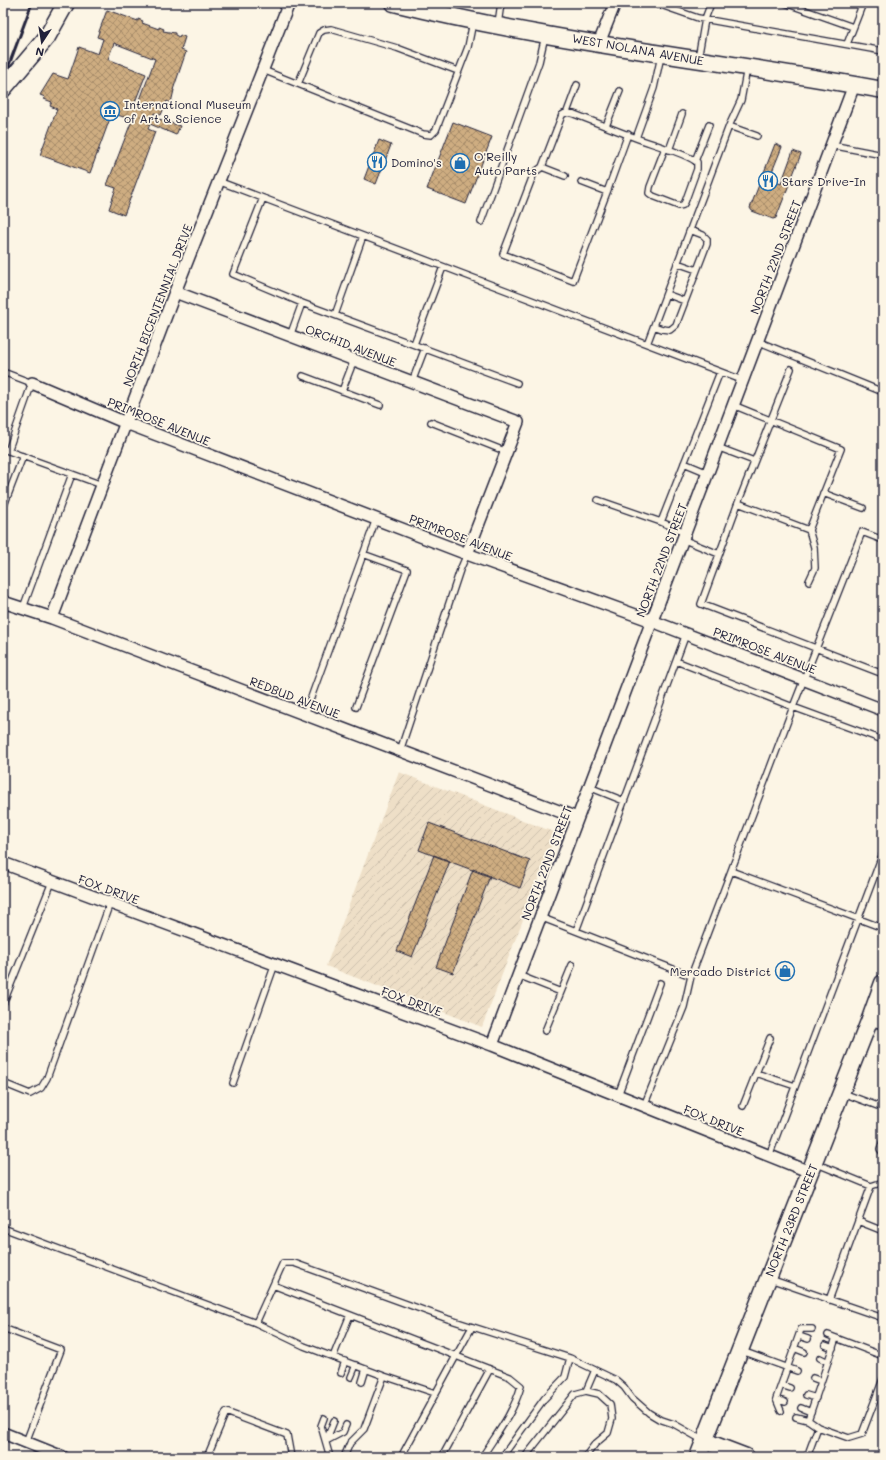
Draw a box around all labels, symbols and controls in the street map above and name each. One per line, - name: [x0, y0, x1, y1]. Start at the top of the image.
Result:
- north arrow: [22, 22, 62, 62]
- street label: WEST NOLANA AVENUE: [571, 30, 705, 68]
- text: N: [34, 44, 45, 60]
- place label: International Museum of Art & Science: [124, 96, 251, 126]
- museum icon: International Museum of Art & Science: [99, 100, 121, 122]
- place label: O'Reilly Auto Parts: [474, 148, 537, 178]
- restaurant icon: Domino's: [366, 151, 388, 173]
- shop icon: O'Reilly Auto Parts: [449, 152, 471, 174]
- place label: Domino's: [391, 154, 442, 170]
- restaurant icon: Stars Drive-In: [757, 170, 779, 192]
- place label: Stars Drive-In: [782, 173, 866, 189]
- street label: NORTH 22ND STREET: [746, 197, 804, 316]
- street label: NORTH BICENTENNIAL DRIVE: [119, 221, 195, 389]
- street label: ORCHID AVENUE: [303, 320, 399, 370]
- street label: PRIMROSE AVENUE: [105, 393, 213, 449]
- street label: NORTH 22ND STREET: [632, 500, 690, 619]
- street label: PRIMROSE AVENUE: [407, 510, 515, 564]
- street label: PRIMROSE AVENUE: [711, 623, 819, 677]
- street label: REDBUD AVENUE: [248, 672, 342, 722]
- street label: NORTH 22ND STREET: [517, 803, 575, 922]
- street label: FOX DRIVE: [76, 871, 142, 907]
- shop icon: Mercado District: [774, 960, 796, 982]
- place label: Mercado District: [670, 963, 771, 979]
- street label: FOX DRIVE: [379, 983, 445, 1019]
- street label: FOX DRIVE: [681, 1101, 747, 1139]
- street label: NORTH 23RD STREET: [761, 1161, 821, 1279]

